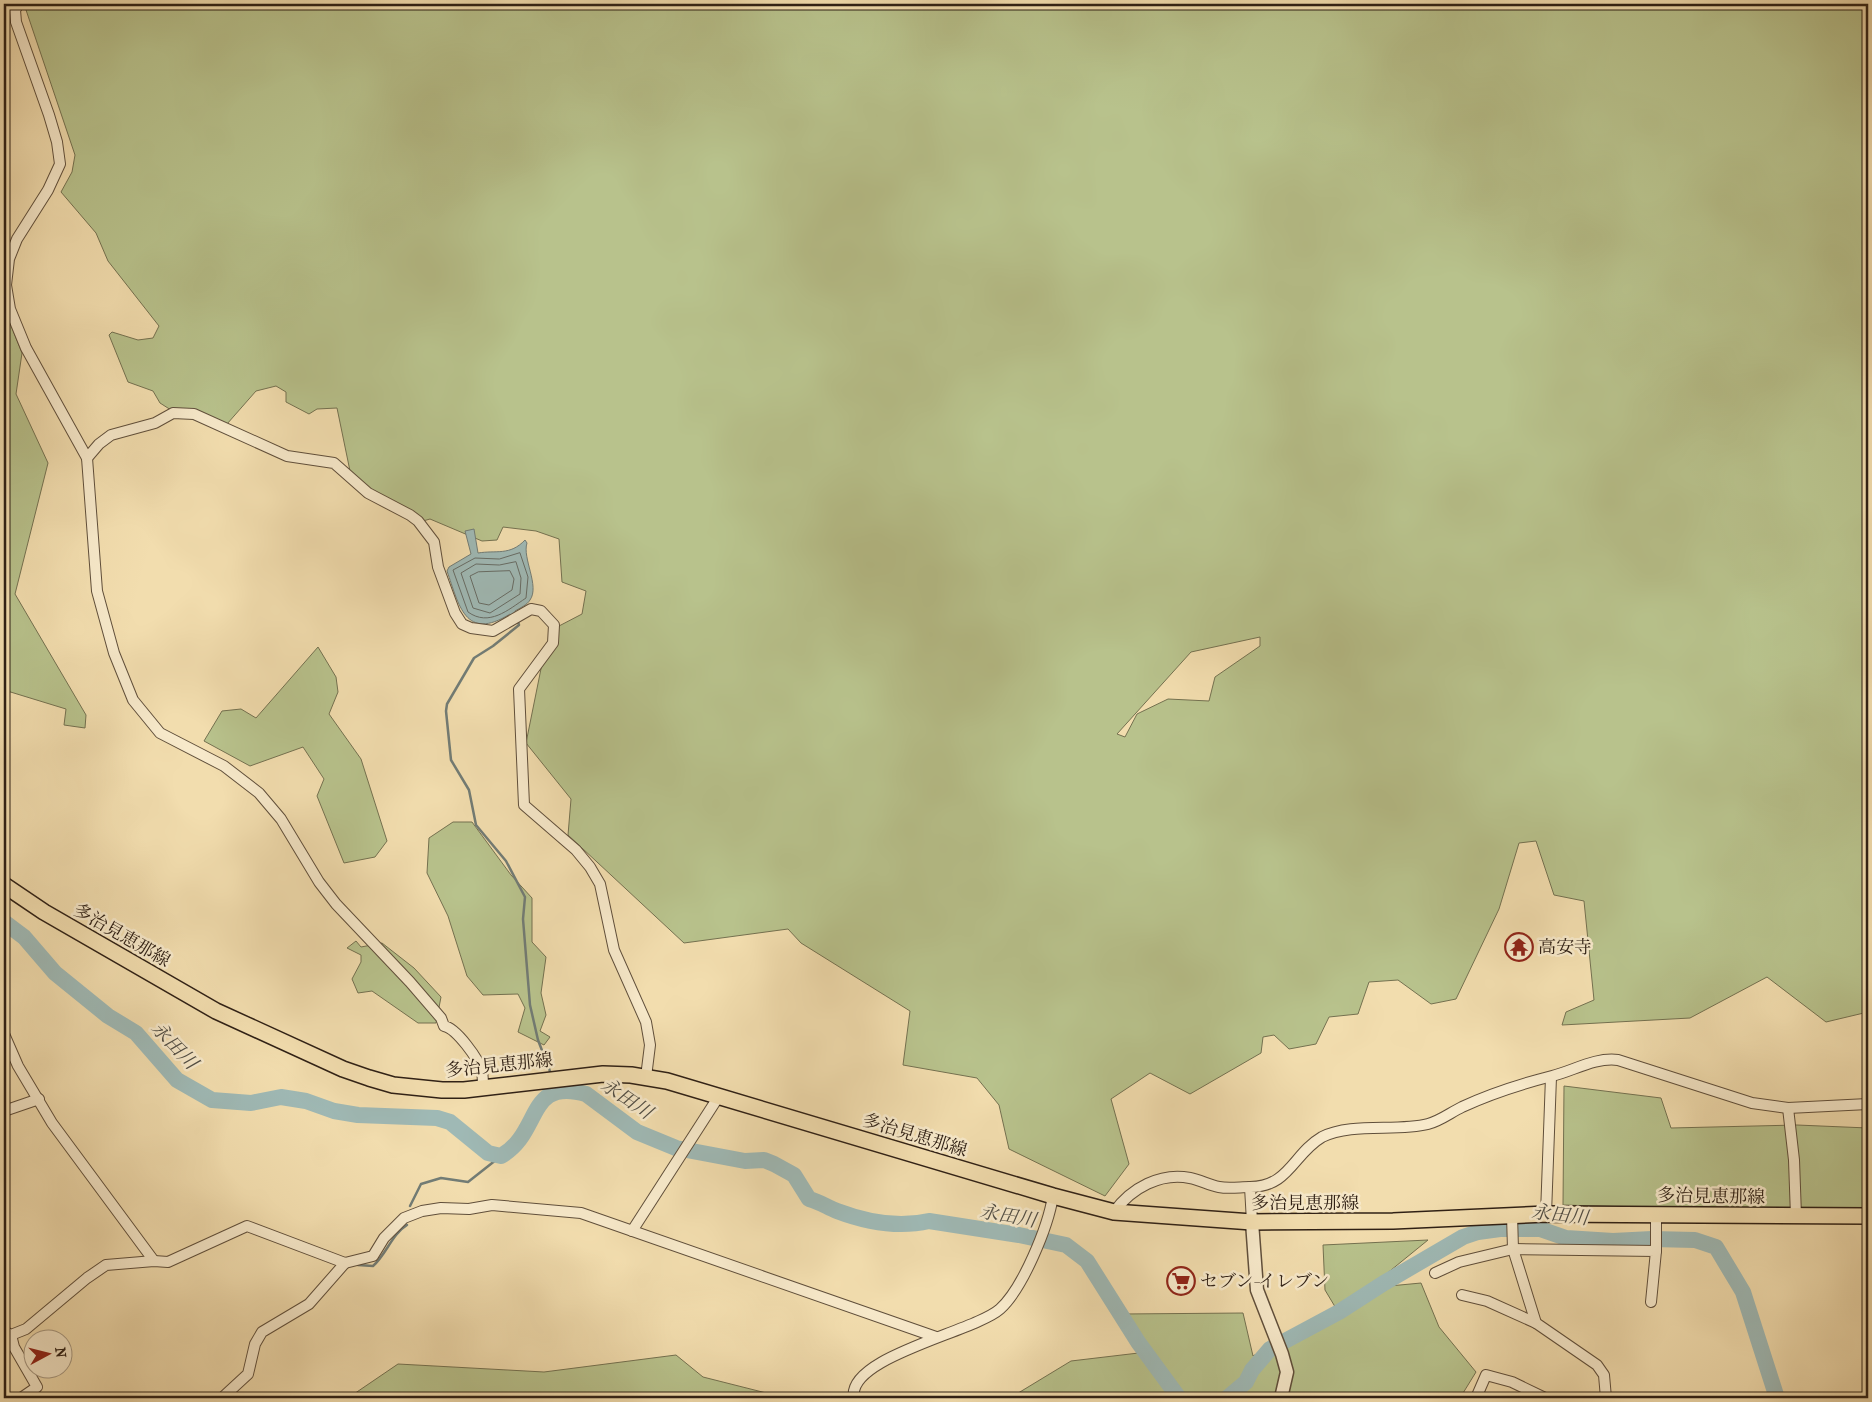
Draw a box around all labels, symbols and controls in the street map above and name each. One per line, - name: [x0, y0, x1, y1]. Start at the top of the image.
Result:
- street label: 多治見恵那線: [70, 899, 174, 972]
- temple icon: 高安寺: [1504, 932, 1534, 962]
- place label: 高安寺: [1538, 937, 1592, 958]
- water label: 永田川: [147, 1018, 203, 1075]
- street label: 多治見恵那線: [444, 1049, 554, 1082]
- water label: 永田川: [597, 1074, 658, 1125]
- street label: 多治見恵那線: [860, 1110, 970, 1161]
- street label: 多治見恵那線: [1657, 1185, 1765, 1208]
- street label: 多治見恵那線: [1251, 1193, 1359, 1214]
- water label: 永田川: [978, 1200, 1040, 1232]
- water label: 永田川: [1530, 1201, 1591, 1230]
- supermarket icon: セブン-イレブン: [1166, 1266, 1196, 1296]
- place label: セブン-イレブン: [1200, 1271, 1329, 1292]
- north arrow: [22, 1330, 72, 1380]
- text: N: [51, 1346, 70, 1359]

